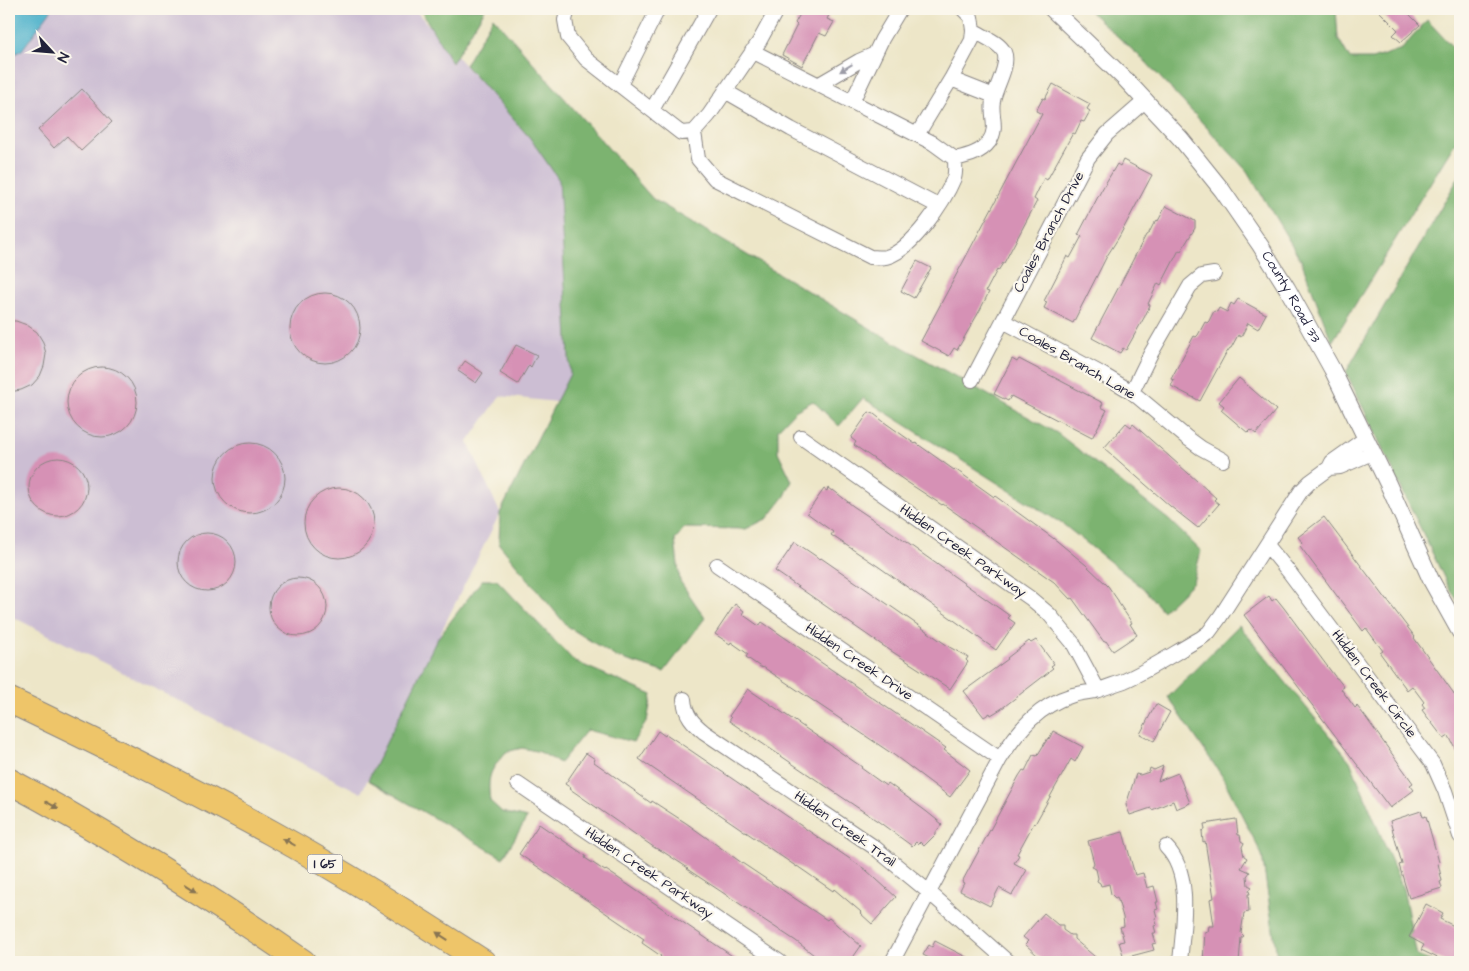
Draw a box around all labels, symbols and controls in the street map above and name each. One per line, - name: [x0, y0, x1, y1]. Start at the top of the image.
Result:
- north arrow: [28, 28, 78, 78]
- text: N: [52, 49, 74, 66]
- one-way arrow: [840, 64, 853, 73]
- street label: Coales Branch Drive: [1009, 168, 1090, 296]
- street label: County Road 33: [1256, 247, 1325, 346]
- street label: Coales Branch Lane: [1015, 321, 1139, 405]
- street label: Hidden Creek Parkway: [896, 500, 1031, 603]
- street label: Hidden Creek Drive: [801, 619, 917, 706]
- street label: Hidden Creek Circle: [1327, 626, 1422, 742]
- street label: Hidden Creek Trail: [790, 786, 900, 872]
- one-way arrow: [45, 800, 58, 809]
- street label: Hidden Creek Parkway: [581, 823, 717, 924]
- one-way arrow: [282, 838, 295, 847]
- road number: I 65: [308, 854, 342, 874]
- one-way arrow: [184, 883, 198, 893]
- one-way arrow: [436, 931, 449, 940]

